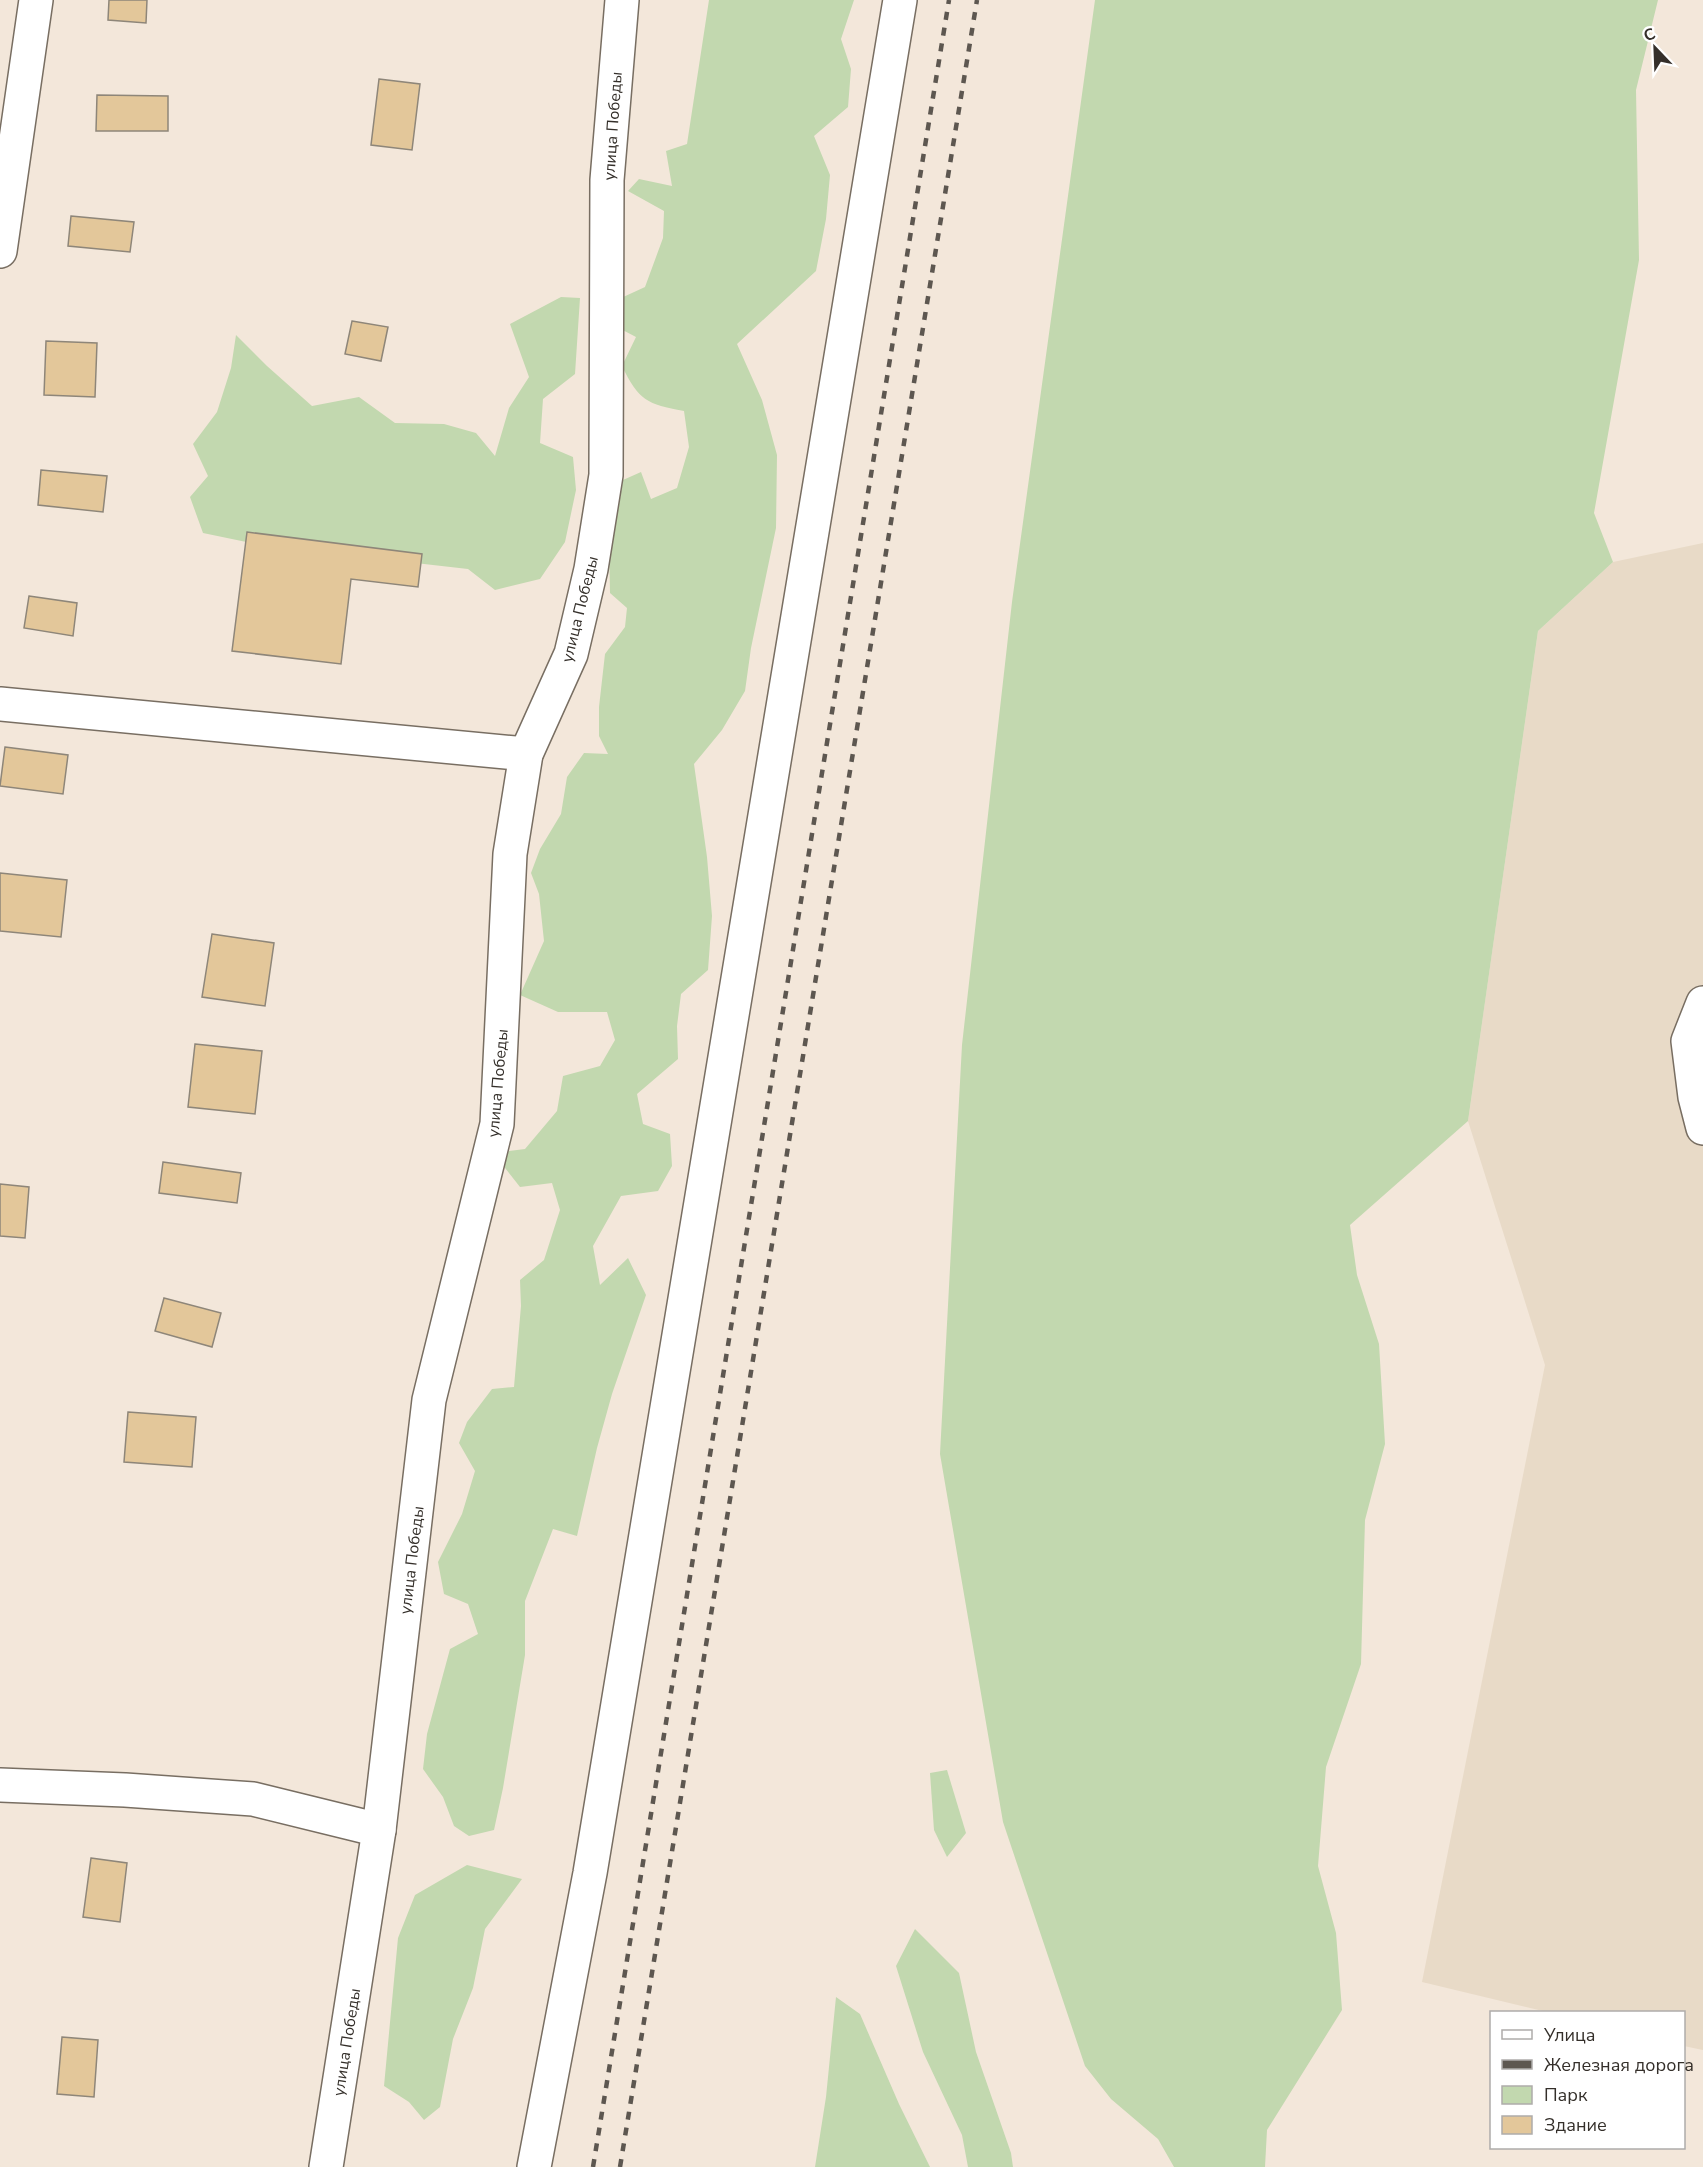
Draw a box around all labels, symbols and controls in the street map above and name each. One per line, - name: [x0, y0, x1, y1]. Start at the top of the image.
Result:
- north arrow: [1625, 18, 1685, 78]
- text: С: [1640, 23, 1659, 47]
- street label: улица Победы: [598, 71, 628, 181]
- street label: улица Победы: [556, 554, 604, 665]
- street label: улица Победы: [482, 1028, 514, 1138]
- street label: улица Победы: [394, 1505, 430, 1615]
- street label: улица Победы: [328, 1987, 366, 2098]
- legend: [1490, 2011, 1685, 2149]
- text: Улица: [1543, 2023, 1595, 2047]
- text: Железная дорога: [1544, 2053, 1694, 2077]
- text: Парк: [1544, 2083, 1588, 2107]
- text: Здание: [1544, 2113, 1607, 2137]

